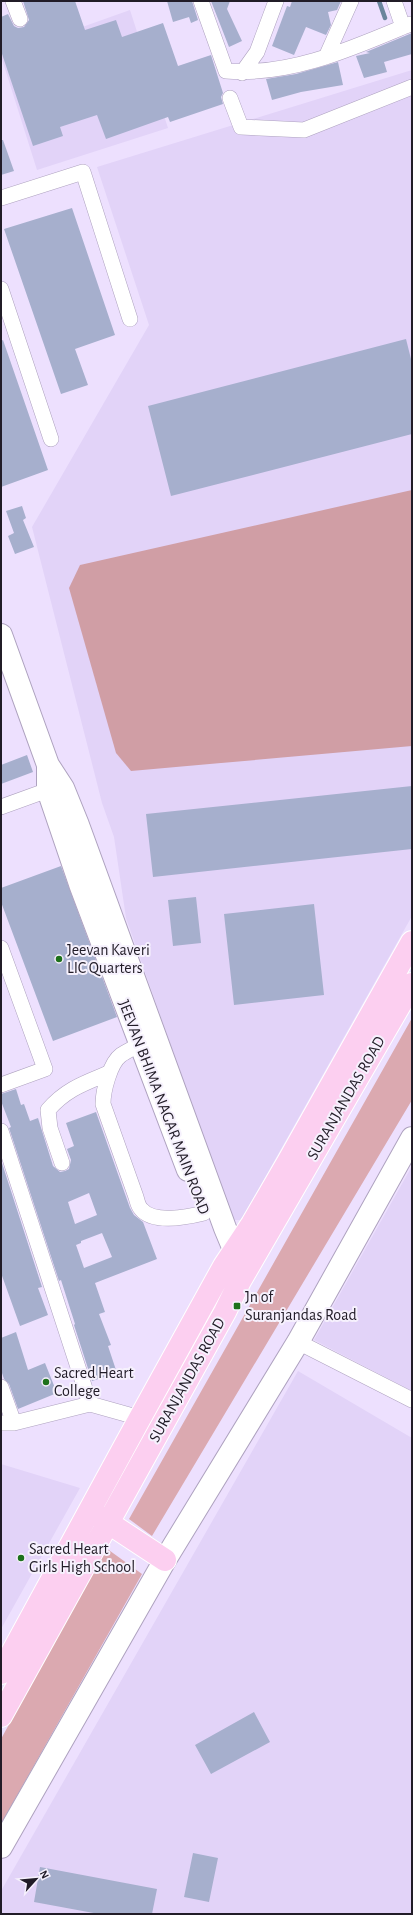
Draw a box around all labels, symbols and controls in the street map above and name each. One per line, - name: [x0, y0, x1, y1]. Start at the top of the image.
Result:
- place label: Jeevan Kaveri LIC Quarters: [67, 942, 150, 977]
- marker: Jeevan Kaveri LIC Quarters: [54, 954, 64, 964]
- street label: JEEVAN BHIMA NAGAR MAIN ROAD: [116, 997, 212, 1217]
- street label: SURANJANDAS ROAD: [304, 1034, 388, 1162]
- place label: Jn of Suranjandas Road: [245, 1289, 357, 1324]
- marker: Jn of Suranjandas Road: [232, 1301, 242, 1311]
- street label: SURANJANDAS ROAD: [146, 1315, 228, 1445]
- place label: Sacred Heart College: [54, 1365, 134, 1399]
- marker: Sacred Heart College: [41, 1377, 51, 1387]
- place label: Sacred Heart Girls High School: [29, 1541, 135, 1575]
- marker: Sacred Heart Girls High School: [16, 1553, 26, 1563]
- north arrow: [16, 1859, 56, 1899]
- text: N: [38, 1869, 51, 1881]

